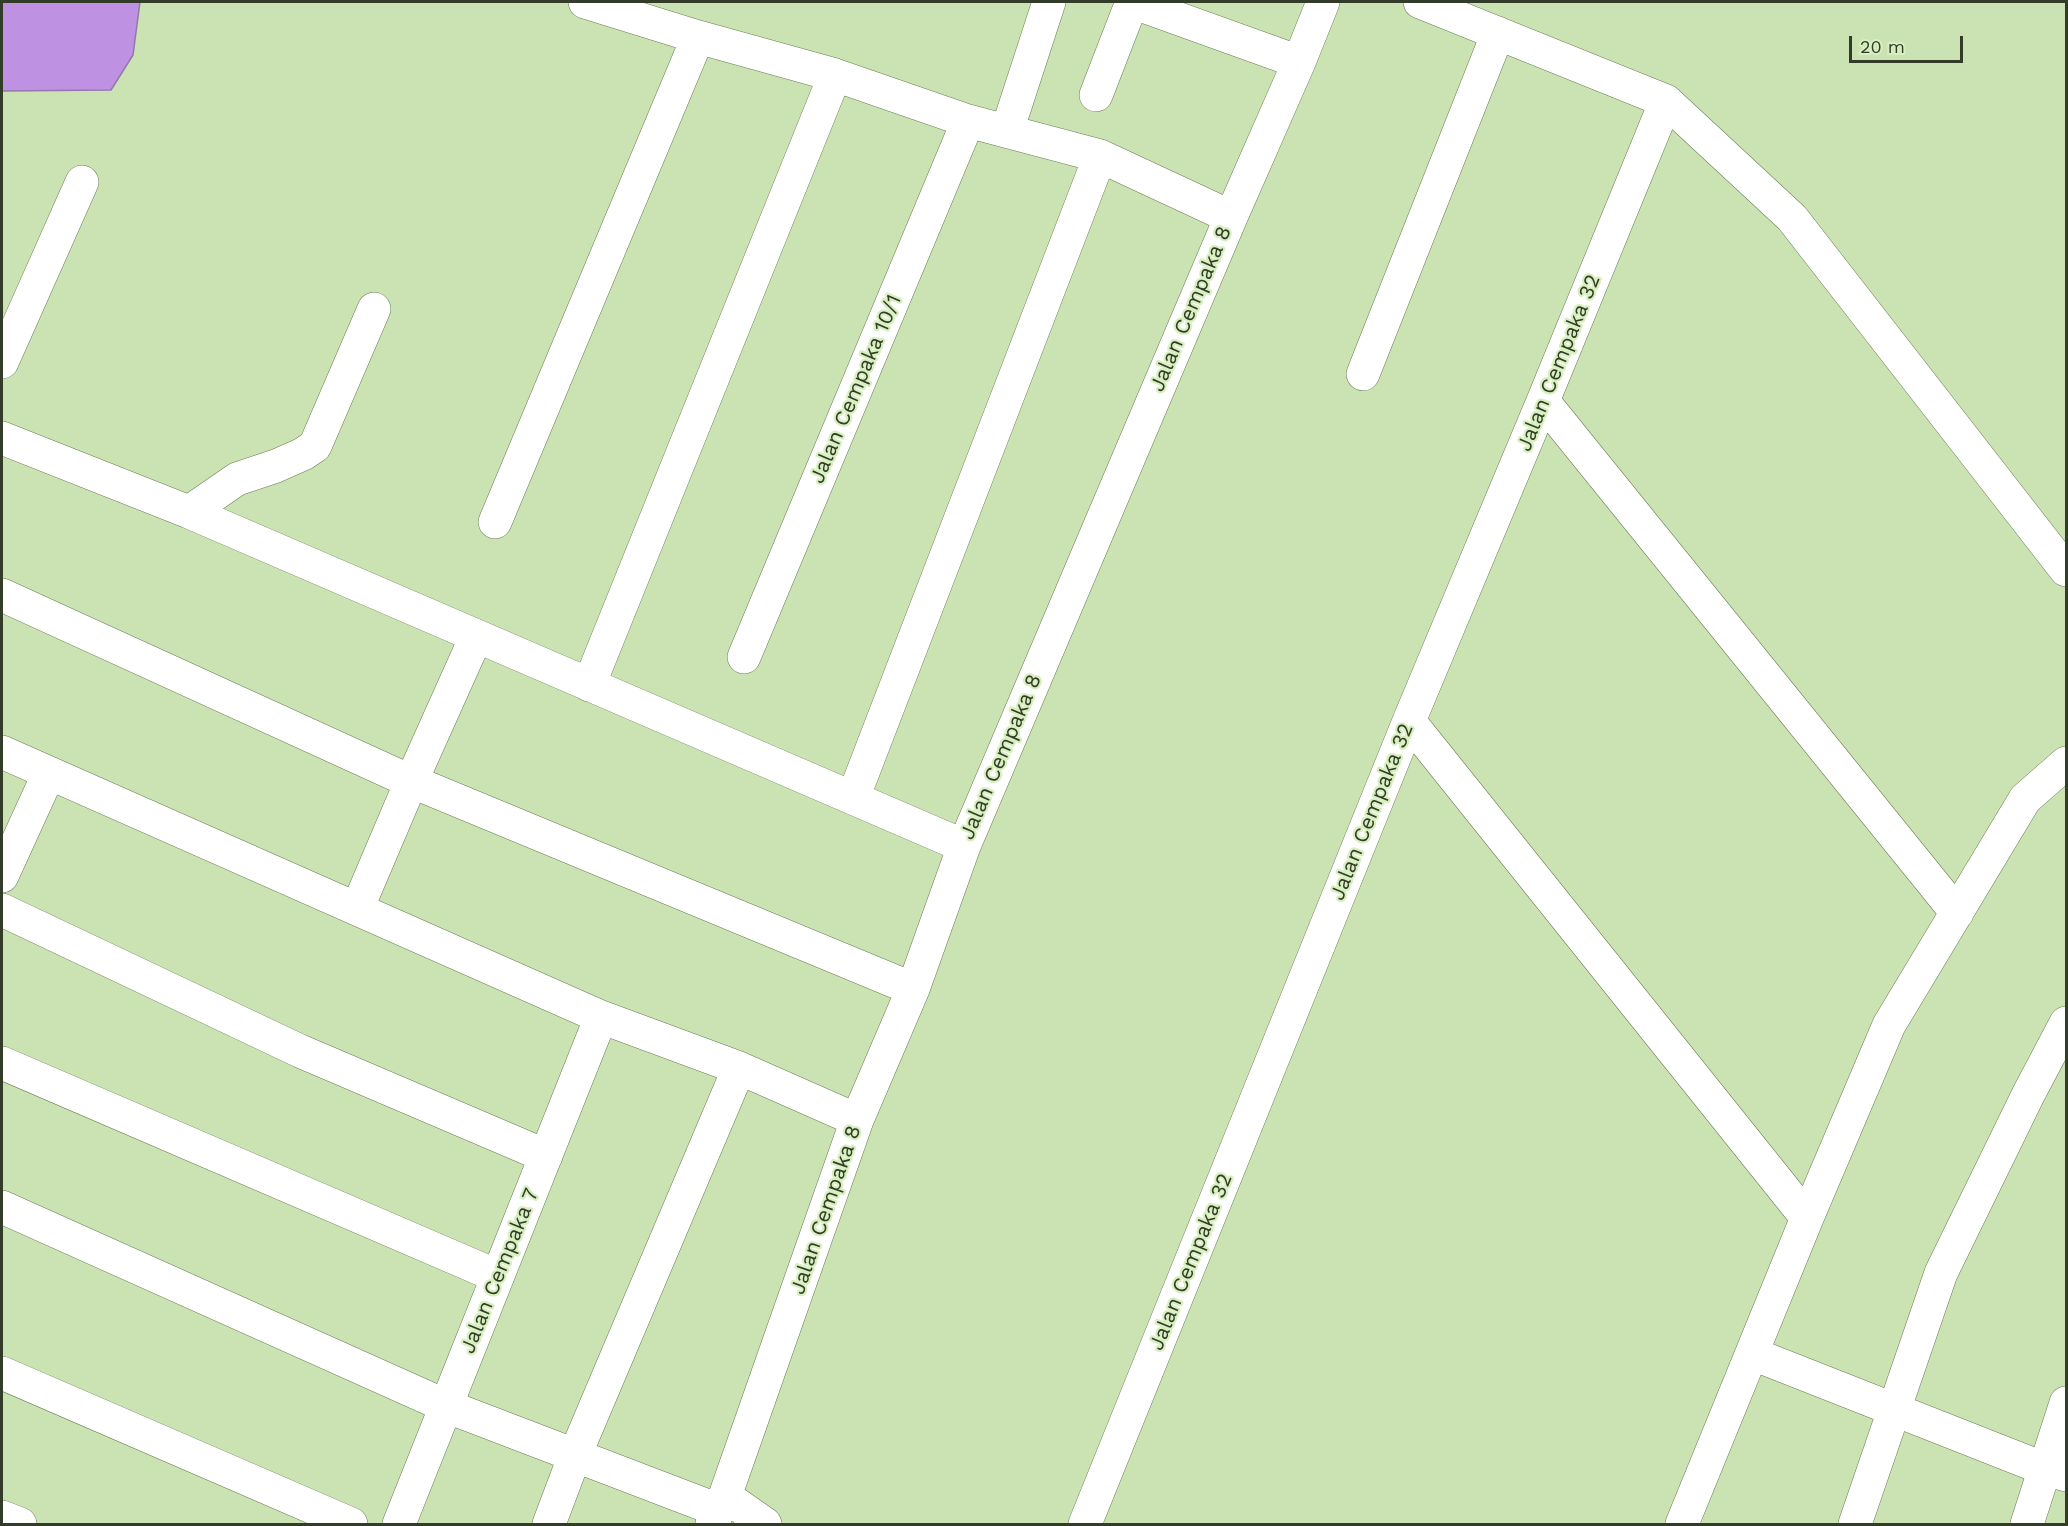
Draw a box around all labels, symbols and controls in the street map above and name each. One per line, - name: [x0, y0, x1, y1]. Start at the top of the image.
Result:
- scale bar: [1852, 24, 1966, 62]
- text: 20 m: [1860, 36, 1905, 57]
- street label: Jalan Cempaka 8: [1145, 223, 1237, 395]
- street label: Jalan Cempaka 32: [1512, 271, 1606, 455]
- street label: Jalan Cempaka 10/1: [805, 291, 907, 487]
- street label: Jalan Cempaka 8: [955, 671, 1047, 843]
- street label: Jalan Cempaka 32: [1325, 720, 1419, 904]
- street label: Jalan Cempaka 8: [785, 1122, 867, 1298]
- street label: Jalan Cempaka 32: [1144, 1170, 1238, 1354]
- street label: Jalan Cempaka 7: [455, 1185, 545, 1357]

